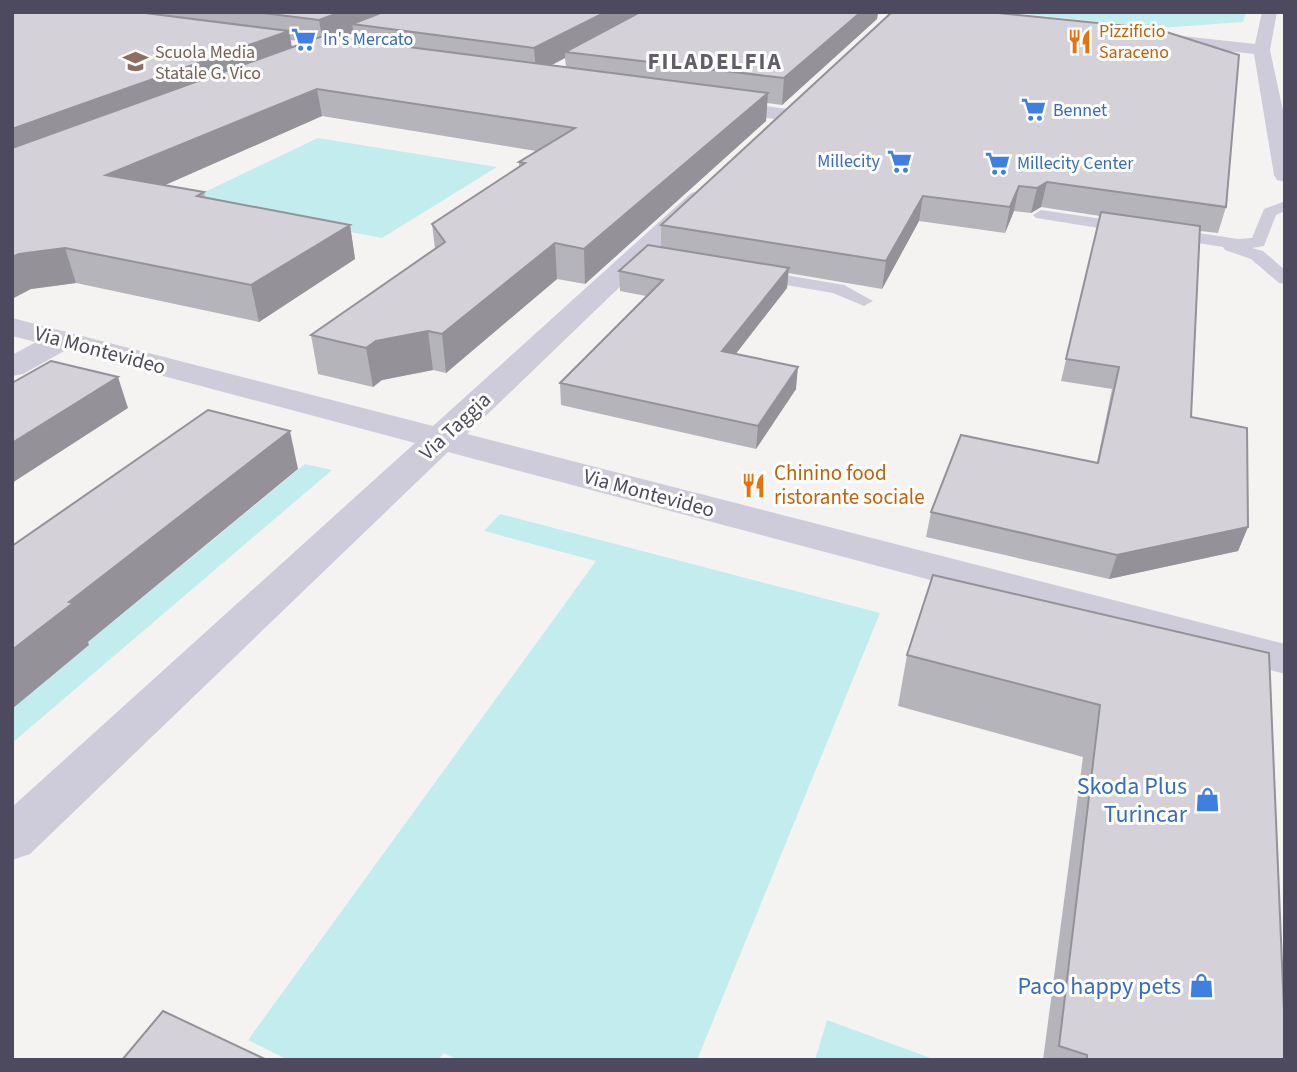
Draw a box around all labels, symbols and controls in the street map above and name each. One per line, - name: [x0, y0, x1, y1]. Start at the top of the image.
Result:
- place label: Pizzificio Saraceno: [1099, 19, 1169, 65]
- supermarket icon: In's Mercato: [289, 25, 317, 53]
- place label: In's Mercato: [323, 27, 413, 52]
- restaurant icon: Pizzificio Saraceno: [1065, 27, 1093, 55]
- place label: Scuola Media Statale G. Vico: [155, 40, 261, 86]
- district label: FILADELFIA: [647, 45, 783, 78]
- school or university icon: Scuola Media Statale G. Vico: [121, 48, 149, 76]
- supermarket icon: Bennet: [1019, 96, 1047, 124]
- place label: Bennet: [1053, 98, 1107, 123]
- supermarket icon: Millecity: [886, 147, 914, 175]
- place label: Millecity: [817, 149, 881, 174]
- supermarket icon: Millecity Center: [983, 149, 1011, 177]
- place label: Millecity Center: [1017, 151, 1134, 176]
- street label: Via Montevideo: [31, 318, 169, 382]
- street label: Via Taggia: [413, 385, 497, 467]
- place label: Chinino food ristorante sociale: [774, 458, 925, 512]
- street label: Via Montevideo: [580, 461, 718, 525]
- restaurant icon: Chinino food ristorante sociale: [740, 471, 768, 499]
- place label: Skoda Plus Turincar: [1077, 769, 1188, 832]
- shop icon: Skoda Plus Turincar: [1193, 786, 1221, 814]
- place label: Paco happy pets: [1017, 969, 1181, 1004]
- shop icon: Paco happy pets: [1187, 972, 1215, 1000]

